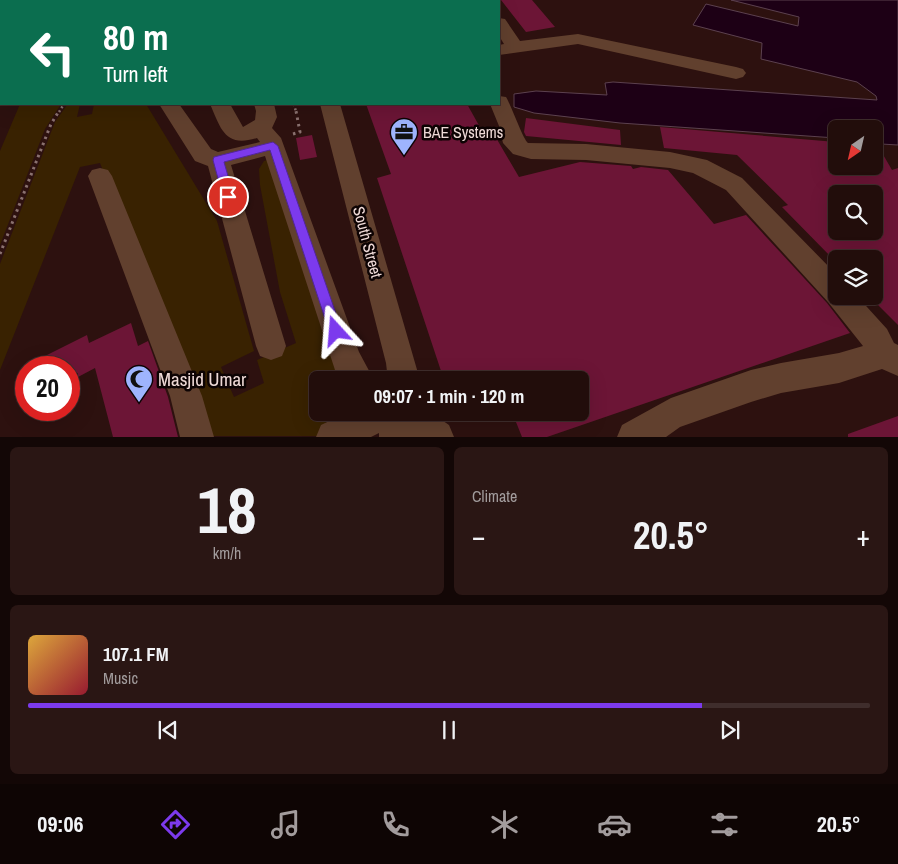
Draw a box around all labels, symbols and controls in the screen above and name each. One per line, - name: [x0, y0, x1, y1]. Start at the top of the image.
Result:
- text: 80 m: [103, 14, 168, 61]
- icon: left: [20, 20, 85, 85]
- text: Turn left: [103, 59, 168, 89]
- office icon: BAE Systems: [389, 117, 419, 156]
- north arrow: [828, 120, 882, 175]
- map controls: [828, 120, 883, 305]
- place label: BAE Systems: [423, 121, 503, 143]
- pin: [207, 176, 249, 218]
- icon: arrive: [214, 183, 242, 211]
- button: search: [828, 185, 883, 240]
- street label: South Street: [348, 204, 388, 280]
- button: layers: [828, 250, 883, 305]
- position arrow: [309, 304, 361, 356]
- speed limit sign: 20: [15, 356, 80, 421]
- mosque icon: Masjid Umar: [124, 364, 154, 403]
- place label: Masjid Umar: [158, 366, 247, 392]
- text: 09:07 · 1 min · 120 m: [374, 383, 524, 409]
- text: 18: [197, 466, 257, 553]
- text: Climate: [472, 485, 517, 507]
- text: 20.5°: [633, 510, 709, 561]
- text: −: [472, 517, 485, 555]
- text: +: [857, 517, 870, 555]
- text: km/h: [213, 542, 241, 564]
- text: 107.1 FM: [103, 641, 169, 667]
- text: Music: [103, 667, 138, 689]
- icon: previous: [154, 716, 182, 744]
- icon: pause: [435, 716, 463, 744]
- icon: next: [716, 716, 744, 744]
- icon: directions: [158, 807, 193, 842]
- icon: music: [268, 807, 303, 842]
- icon: phone: [378, 807, 413, 842]
- icon: climate: [487, 807, 522, 842]
- icon: car: [597, 807, 632, 842]
- icon: filters: [707, 807, 742, 842]
- text: 09:06: [37, 809, 84, 839]
- text: 20.5°: [817, 809, 861, 839]

